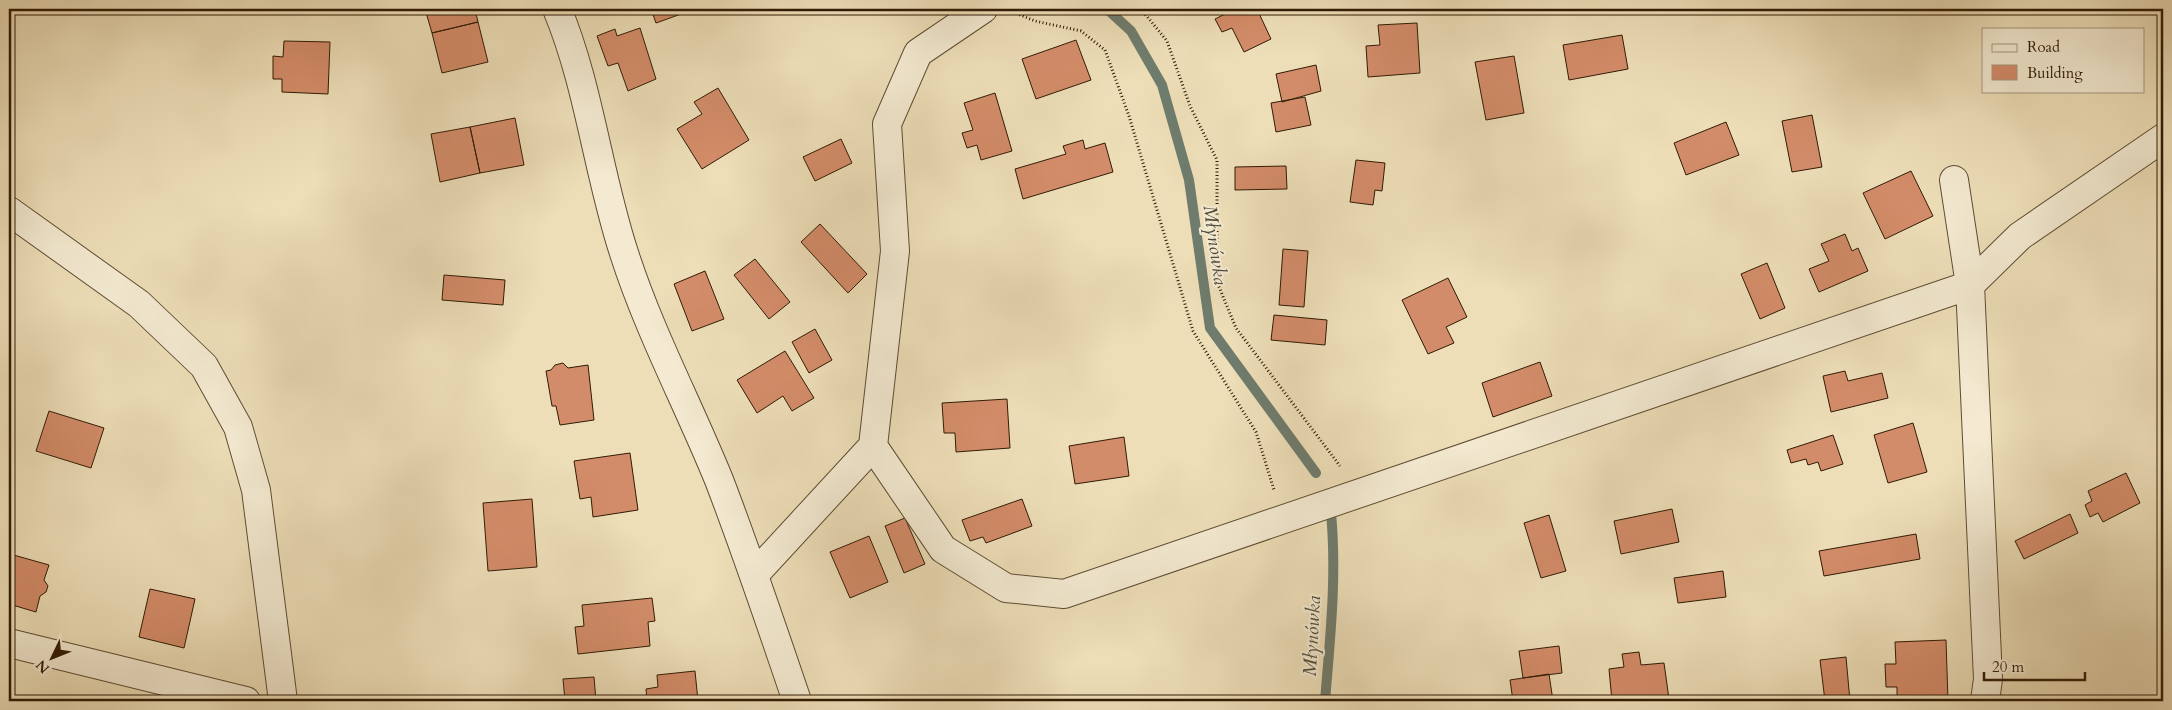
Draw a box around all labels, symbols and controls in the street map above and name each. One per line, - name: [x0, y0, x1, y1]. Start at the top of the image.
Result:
- legend: [1982, 28, 2144, 92]
- text: Road: [2027, 37, 2060, 57]
- text: Building: [2027, 63, 2083, 83]
- water label: Młynówka: [1197, 203, 1234, 287]
- water label: Młynówka: [1297, 595, 1327, 677]
- north arrow: [28, 632, 78, 682]
- scale bar: [1984, 650, 2086, 682]
- text: N: [32, 656, 54, 677]
- text: 20 m: [1992, 657, 2024, 677]

